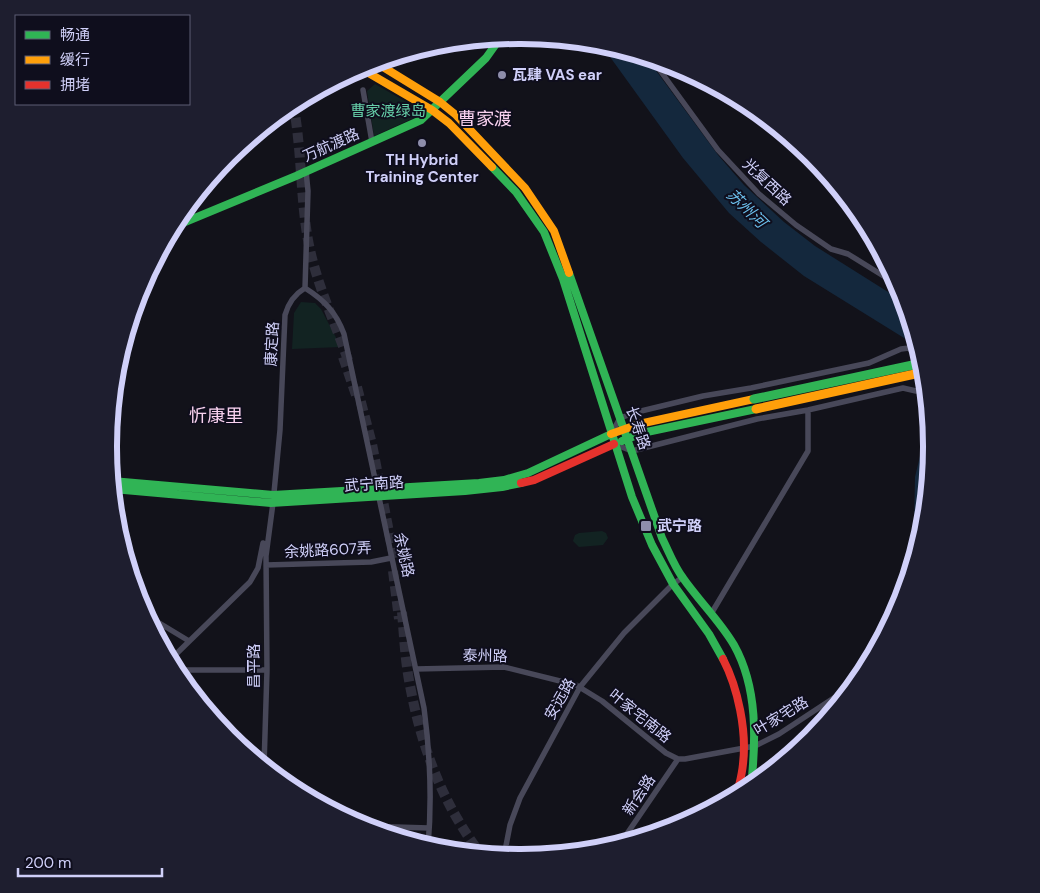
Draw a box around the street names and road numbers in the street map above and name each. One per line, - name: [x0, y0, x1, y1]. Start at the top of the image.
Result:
- street label: 万航渡路: [300, 124, 362, 166]
- street label: 光复西路: [738, 154, 796, 210]
- street label: 康定路: [261, 321, 283, 367]
- street label: 长寿路: [621, 403, 655, 453]
- street label: 武宁南路: [343, 472, 405, 496]
- street label: 余姚路: [390, 531, 418, 579]
- street label: 余姚路607弄: [284, 538, 372, 562]
- street label: 昌平路: [244, 643, 264, 689]
- street label: 泰州路: [462, 646, 508, 666]
- street label: 安远路: [540, 675, 580, 723]
- street label: 叶家宅南路: [605, 685, 675, 747]
- street label: 叶家宅路: [750, 692, 812, 740]
- street label: 新会路: [618, 771, 660, 819]

